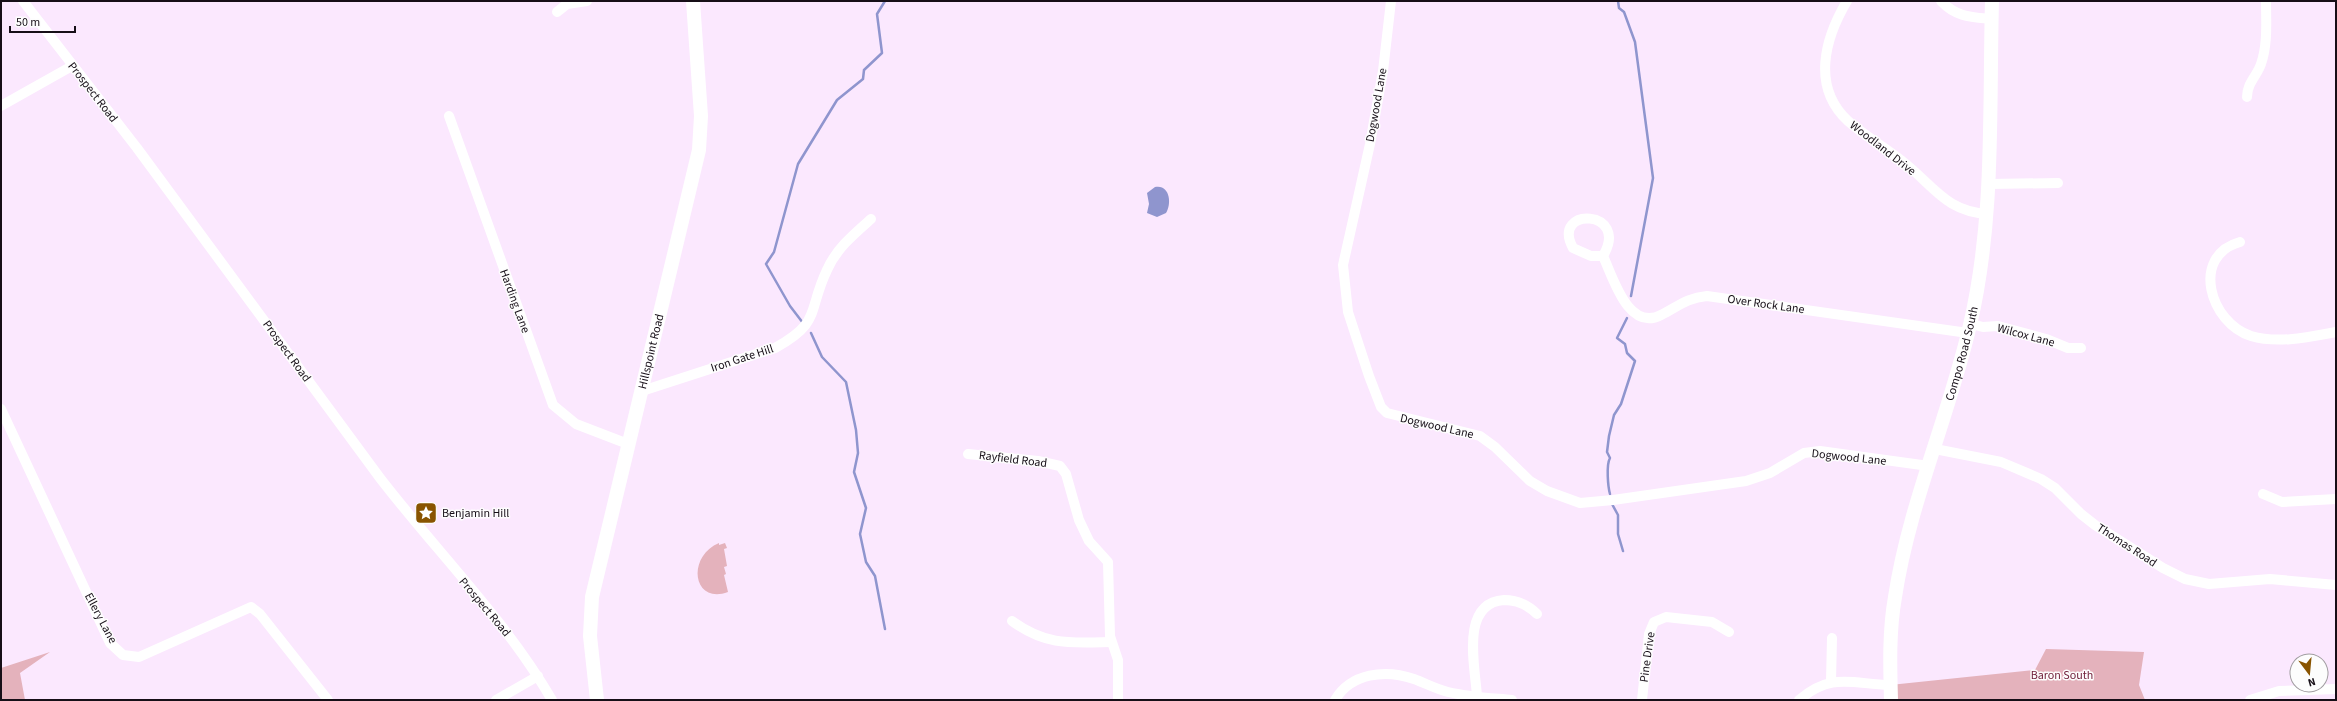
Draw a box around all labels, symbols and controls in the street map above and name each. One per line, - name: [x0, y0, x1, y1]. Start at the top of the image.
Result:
- scale bar: [10, 8, 75, 34]
- text: 50 m: [16, 14, 40, 31]
- street label: Prospect Road: [64, 58, 122, 126]
- street label: Dogwood Lane: [1362, 67, 1391, 143]
- street label: Woodland Drive: [1846, 117, 1919, 180]
- street label: Harding Lane: [495, 267, 534, 336]
- street label: Over Rock Lane: [1726, 291, 1806, 318]
- street label: Compo Road South: [1941, 305, 1983, 403]
- street label: Hillspoint Road: [634, 312, 669, 391]
- street label: Prospect Road: [258, 317, 315, 386]
- street label: Wilcox Lane: [1995, 320, 2057, 351]
- street label: Iron Gate Hill: [709, 340, 776, 377]
- street label: Dogwood Lane: [1398, 410, 1475, 443]
- street label: Dogwood Lane: [1811, 445, 1887, 470]
- street label: Rayfield Road: [978, 447, 1048, 472]
- place icon: Benjamin Hill: [413, 500, 439, 526]
- place label: Benjamin Hill: [442, 505, 509, 522]
- street label: Thomas Road: [2093, 520, 2160, 571]
- street label: Prospect Road: [455, 574, 514, 641]
- street label: Ellery Lane: [80, 590, 121, 647]
- street label: Pine Drive: [1636, 631, 1659, 683]
- north arrow: [2289, 653, 2329, 693]
- park label: Baron South: [2031, 667, 2093, 684]
- text: N: [2306, 674, 2317, 690]

